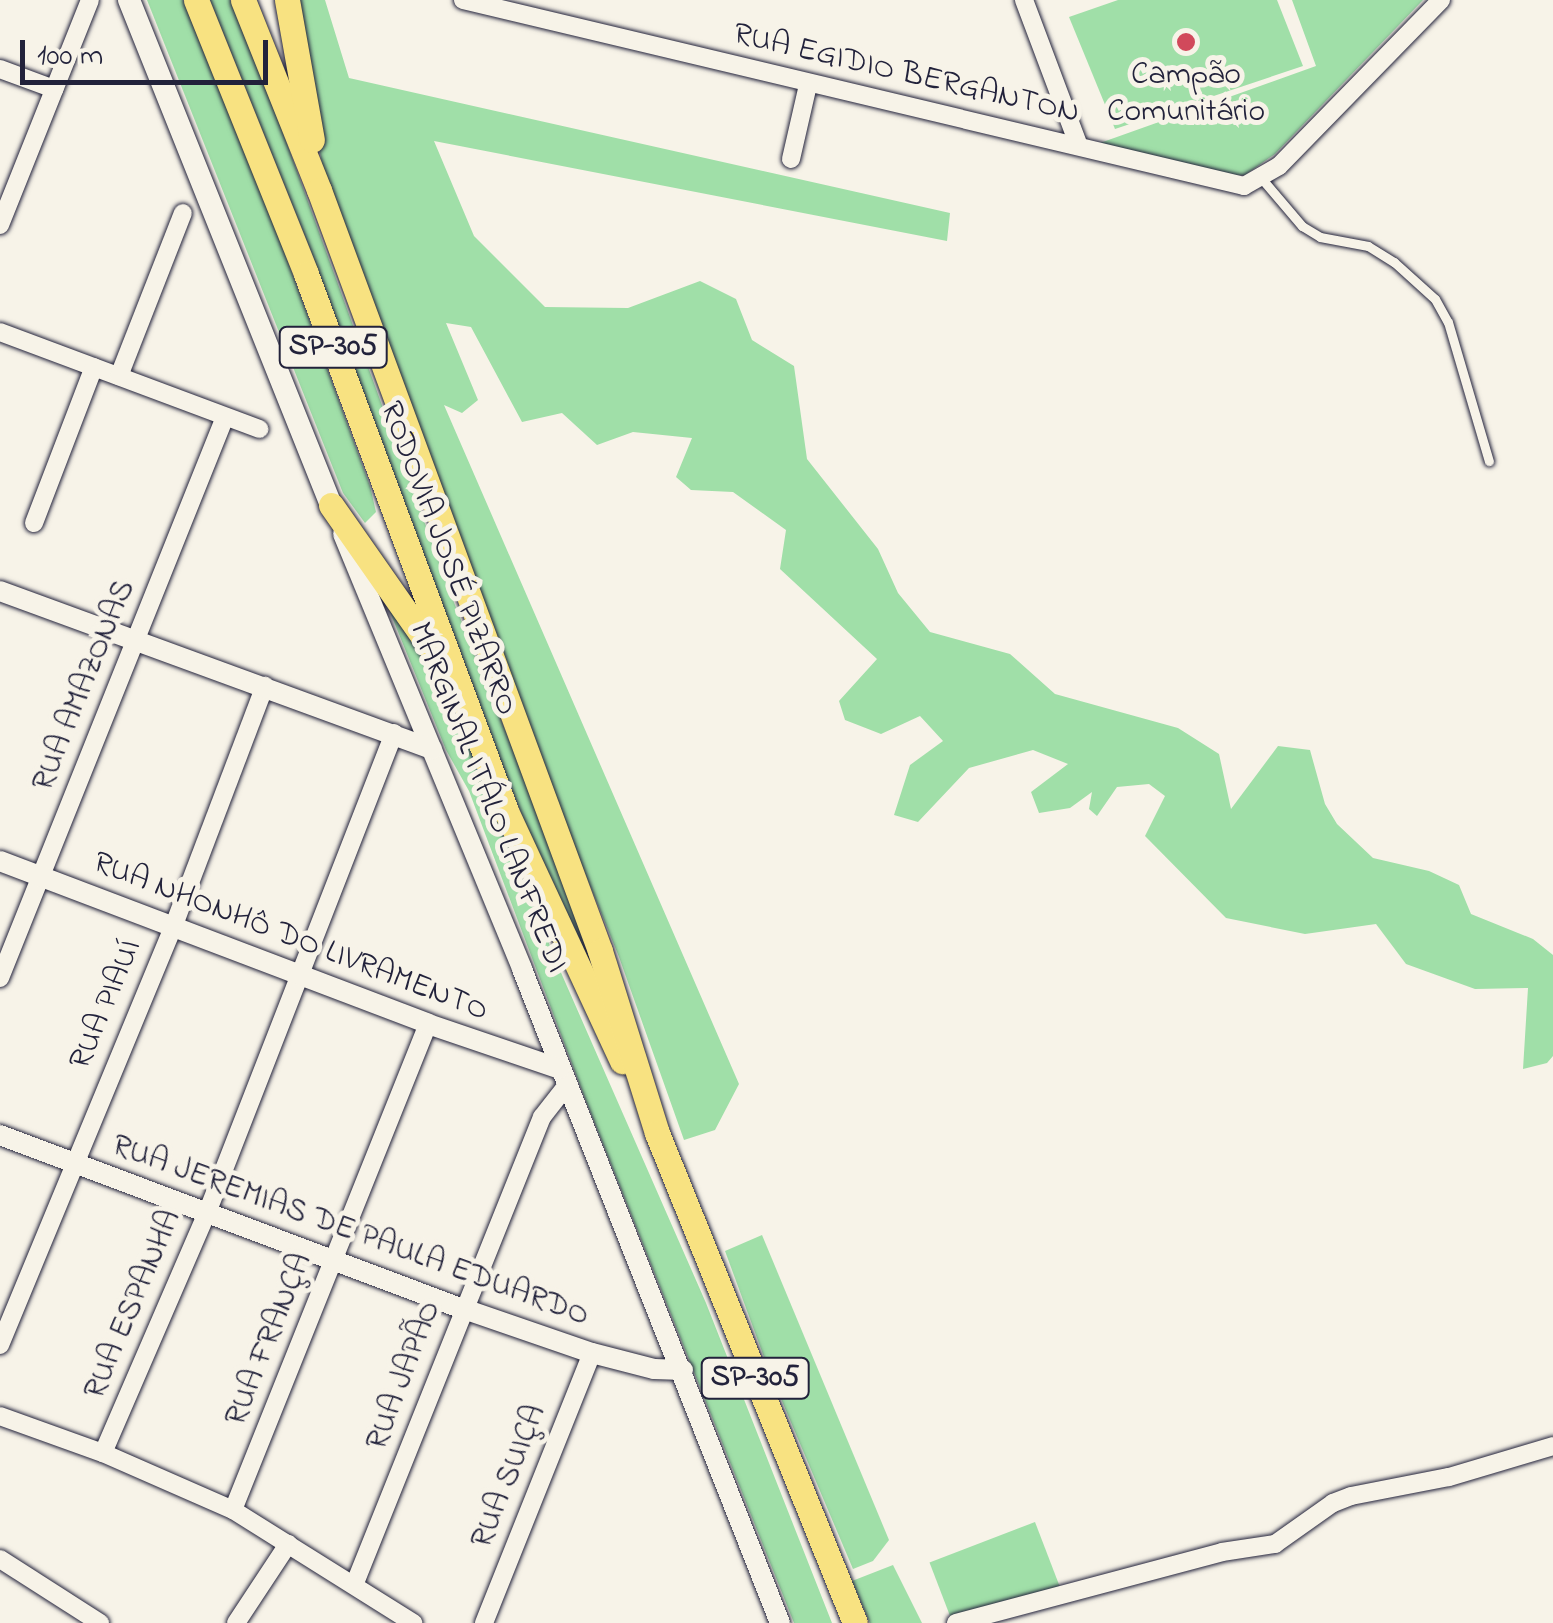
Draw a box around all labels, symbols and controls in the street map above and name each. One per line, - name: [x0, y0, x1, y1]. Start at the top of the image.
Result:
- street label: RUA EGIDIO BERGANTON: [729, 16, 1083, 134]
- scale bar: [25, 20, 272, 82]
- marker: Campão Comunitário: [1175, 31, 1197, 53]
- text: 100 m: [37, 35, 103, 79]
- place label: Campão Comunitário: [1107, 58, 1265, 133]
- road number: SP-305: [278, 322, 388, 372]
- street label: RODOVIA JOSÉ PIZARRO: [369, 397, 525, 721]
- street label: RUA AMAZONAS: [25, 575, 145, 797]
- street label: MARGINAL ITÁLO LANFREDI: [399, 617, 575, 979]
- street label: RUA NHONHÔ DO LIVRAMENTO: [87, 845, 493, 1031]
- street label: RUA PIAUÍ: [63, 934, 151, 1076]
- street label: RUA JEREMIAS DE PAULA EDUARDO: [106, 1128, 594, 1336]
- street label: RUA ESPANHA: [77, 1205, 191, 1405]
- street label: RUA FRANÇA: [218, 1248, 322, 1432]
- street label: RUA JAPÃO: [359, 1296, 451, 1456]
- road number: SP-305: [700, 1353, 810, 1403]
- street label: RUA SUIÇA: [464, 1400, 556, 1554]

